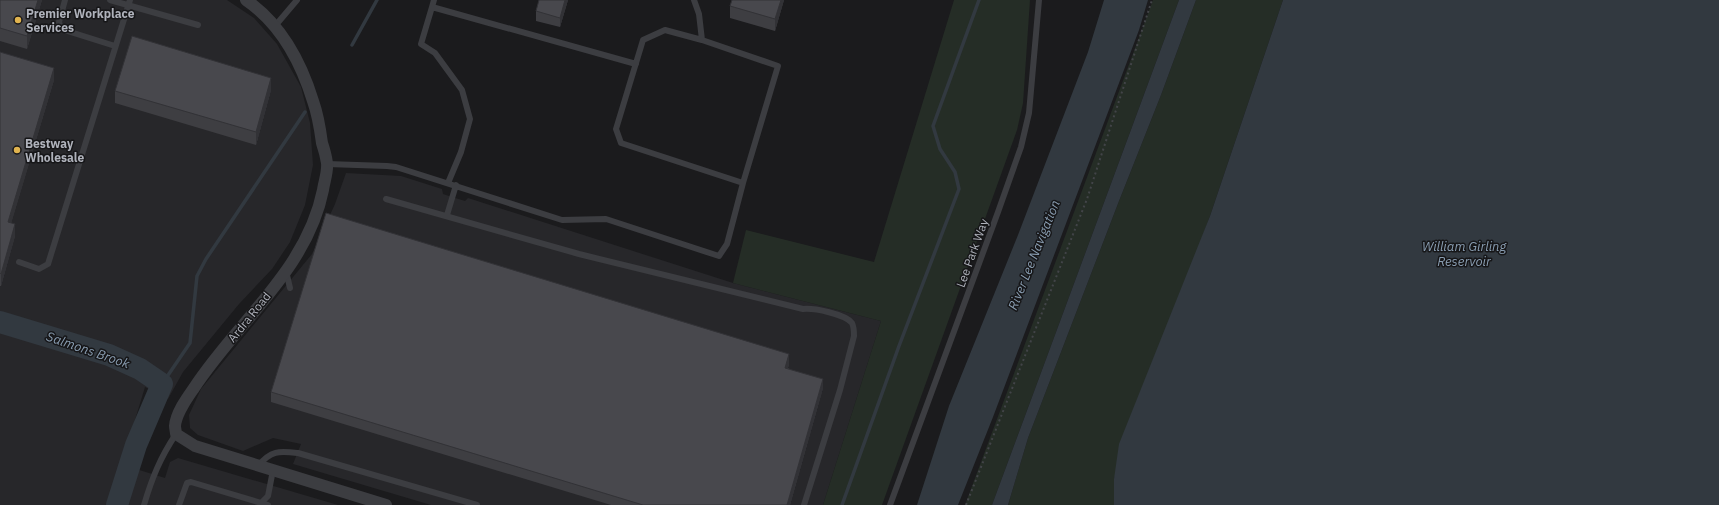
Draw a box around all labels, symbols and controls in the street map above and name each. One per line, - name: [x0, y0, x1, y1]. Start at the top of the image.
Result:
- place label: Premier Workplace Services: [26, 6, 135, 35]
- marker: Premier Workplace Services: [13, 15, 23, 25]
- place label: Bestway Wholesale: [25, 136, 84, 165]
- marker: Bestway Wholesale: [12, 145, 22, 155]
- water label: River Lee Navigation: [1004, 198, 1064, 312]
- street label: Lee Park Way: [953, 217, 991, 289]
- water label: William Girling Reservoir: [1422, 238, 1507, 270]
- street label: Ardra Road: [224, 289, 274, 345]
- water label: Salmons Brook: [44, 328, 132, 372]

